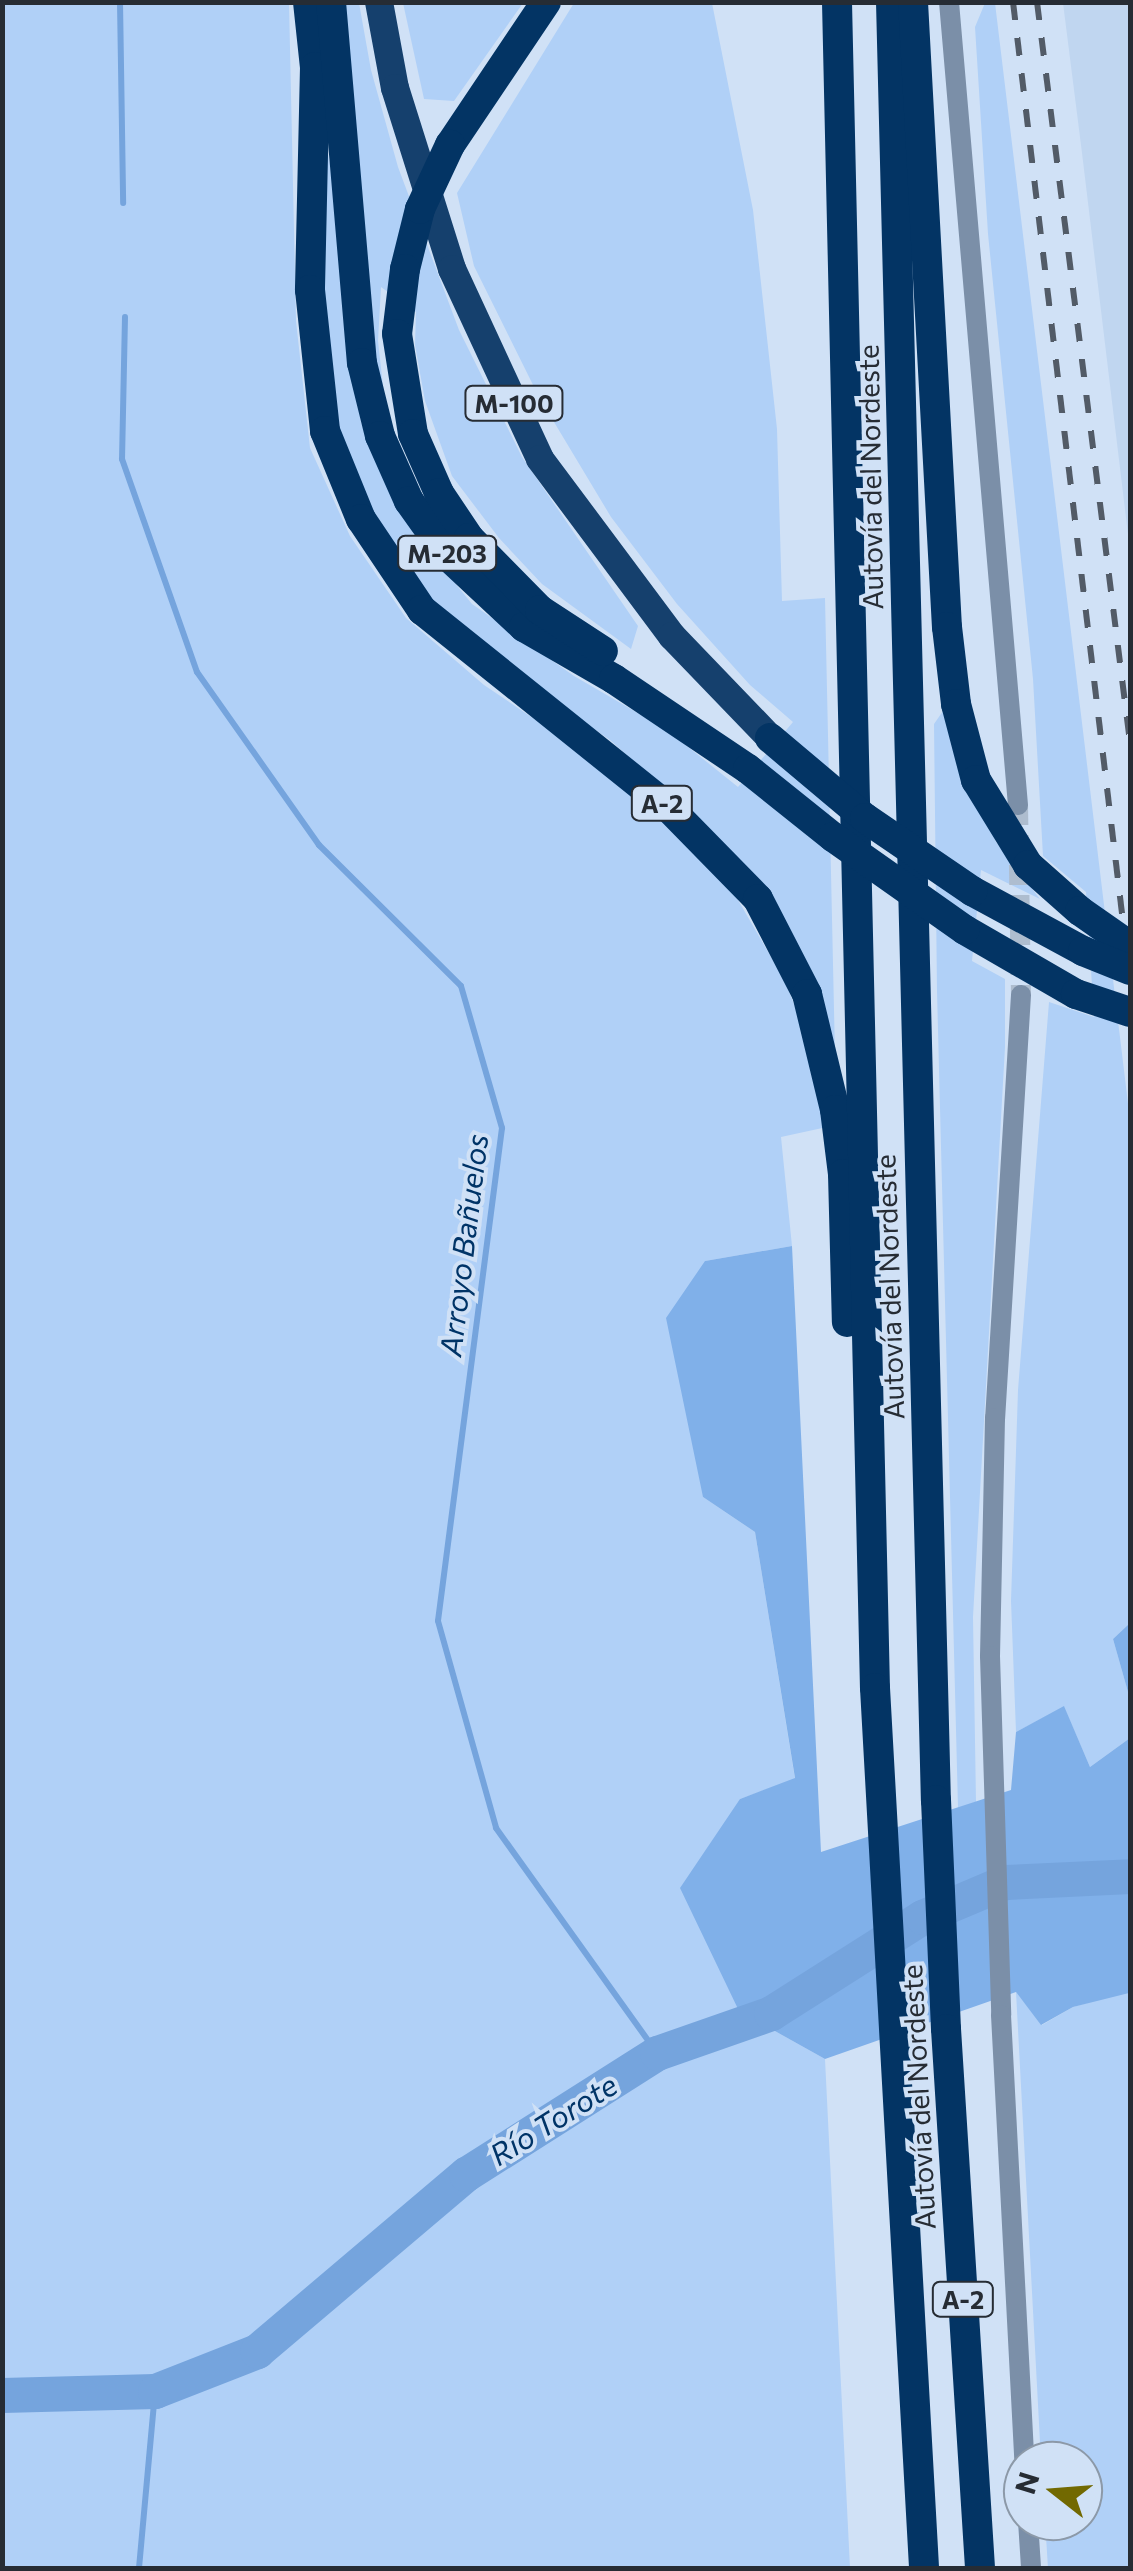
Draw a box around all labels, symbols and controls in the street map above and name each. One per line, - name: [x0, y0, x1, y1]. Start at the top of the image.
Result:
- street label: Autovía del Nordeste: [851, 344, 889, 610]
- road number: M-100: [464, 383, 564, 423]
- road number: M-203: [397, 533, 497, 573]
- road number: A-2: [630, 783, 694, 823]
- water label: Arroyo Bañuelos: [432, 1132, 494, 1358]
- street label: Autovía del Nordeste: [868, 1154, 910, 1420]
- street label: Autovía del Nordeste: [894, 1964, 942, 2230]
- water label: Río Torote: [483, 2066, 623, 2172]
- road number: A-2: [930, 2279, 996, 2319]
- north arrow: [1003, 2441, 1103, 2541]
- text: N: [1007, 2468, 1046, 2498]

